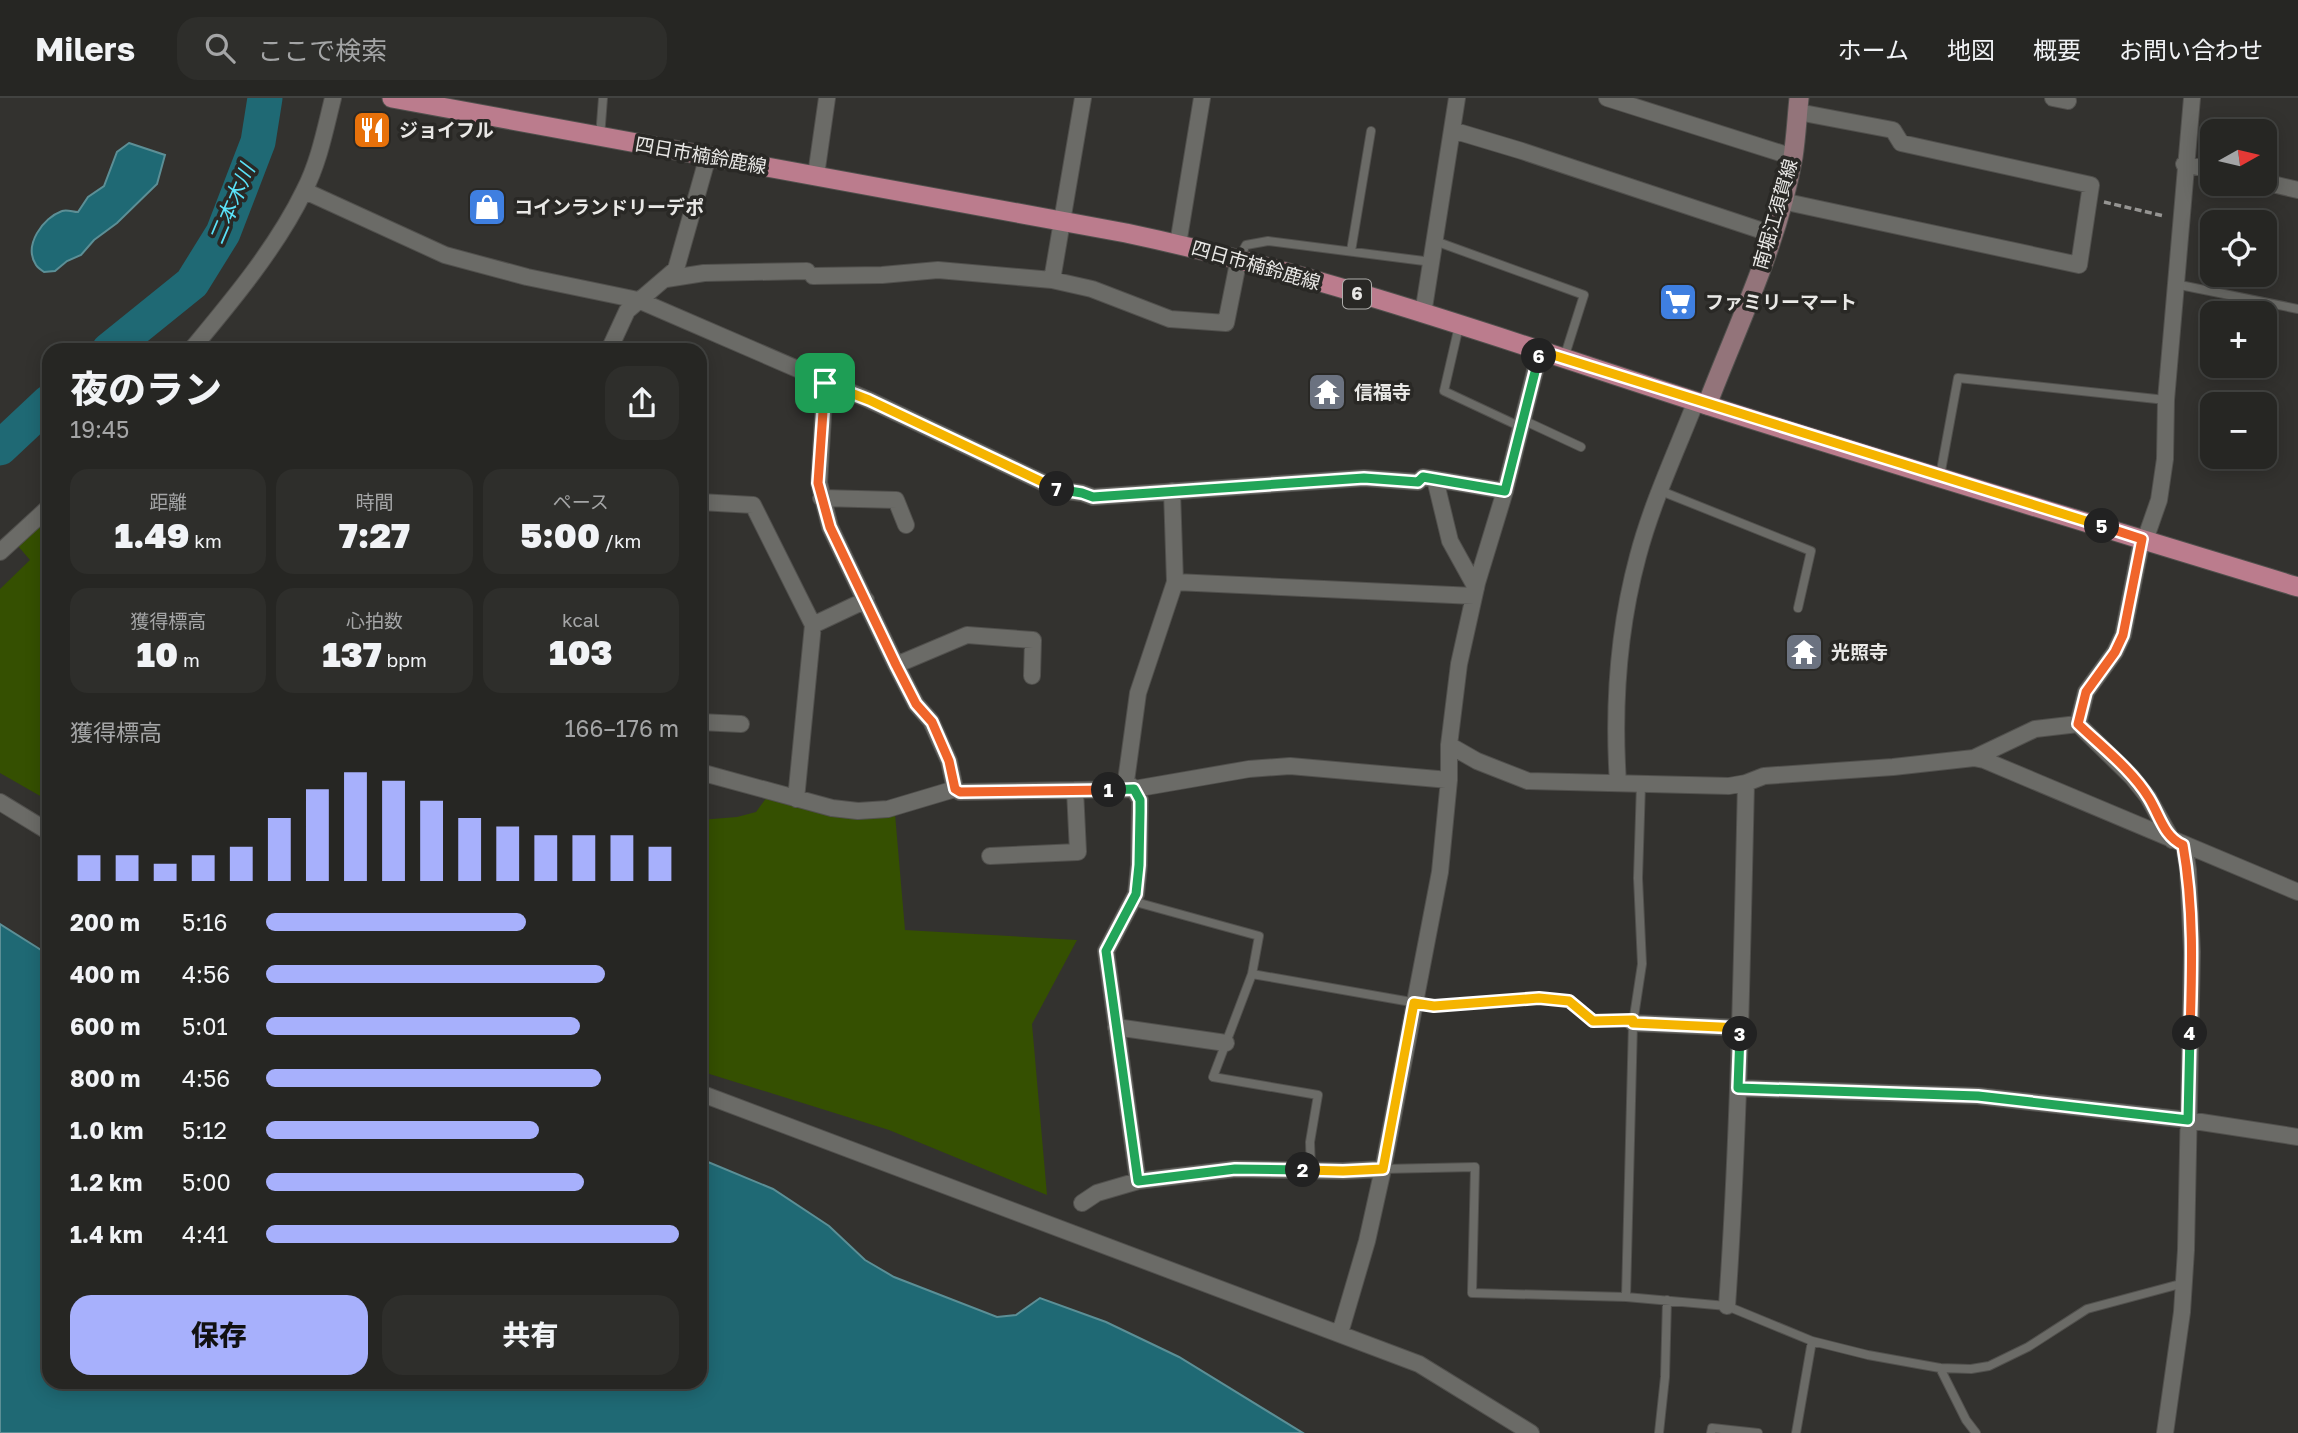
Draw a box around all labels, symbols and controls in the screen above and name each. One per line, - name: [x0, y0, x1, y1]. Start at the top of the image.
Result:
- search box: [177, 17, 667, 80]
- text: Milers: [35, 29, 135, 68]
- icon: search: [201, 29, 239, 67]
- text: ここで検索: [257, 35, 387, 66]
- text: ホーム: [1838, 35, 1909, 64]
- text: 地図: [1947, 35, 1995, 64]
- text: 概要: [2033, 35, 2081, 64]
- text: お問い合わせ: [2119, 35, 2263, 64]
- restaurant icon: ジョイフル: [351, 109, 393, 151]
- place label: ジョイフル: [399, 118, 494, 141]
- north arrow: [2200, 119, 2277, 196]
- map controls: [2200, 119, 2277, 469]
- street label: 四日市楠鈴鹿線: [634, 132, 769, 177]
- street label: 南堀江須賀線: [1748, 156, 1801, 272]
- water label: 二本木川: [203, 158, 260, 247]
- shop icon: コインランドリーデポ: [466, 186, 508, 228]
- place label: コインランドリーデポ: [514, 195, 704, 218]
- button: locate: [2200, 210, 2277, 287]
- street label: 四日市楠鈴鹿線: [1189, 235, 1323, 294]
- road number: 6: [1343, 280, 1371, 308]
- supermarket icon: ファミリーマート: [1657, 281, 1699, 323]
- place label: ファミリーマート: [1705, 290, 1857, 313]
- button: +: [2200, 301, 2277, 378]
- pin: 6: [1522, 338, 1556, 374]
- text: 6: [1532, 344, 1545, 367]
- pin: [795, 353, 855, 413]
- icon: arrive: [806, 364, 844, 402]
- text: 夜のラン: [70, 366, 222, 411]
- button: share: [605, 366, 679, 440]
- temple icon: 信福寺: [1306, 371, 1348, 413]
- place label: 信福寺: [1354, 380, 1411, 403]
- button: −: [2200, 392, 2277, 469]
- text: 19:45: [70, 415, 129, 443]
- pin: 7: [1040, 472, 1074, 506]
- text: 7: [1051, 477, 1062, 500]
- text: 距離: [149, 490, 187, 513]
- text: 時間: [355, 490, 394, 513]
- text: ペース: [553, 490, 609, 513]
- pin: 5: [2084, 508, 2120, 544]
- text: 1.49: [115, 514, 190, 556]
- text: 7:27: [339, 514, 410, 556]
- text: 5:00: [520, 514, 600, 556]
- text: 5: [2096, 514, 2107, 537]
- text: km: [190, 529, 222, 552]
- text: /km: [600, 529, 641, 552]
- text: kcal: [562, 608, 600, 631]
- text: 獲得標高: [130, 609, 206, 632]
- text: 心拍数: [346, 609, 403, 632]
- text: 103: [549, 631, 613, 673]
- temple icon: 光照寺: [1783, 631, 1825, 673]
- text: 10: [137, 633, 178, 675]
- text: 137: [322, 633, 382, 675]
- place label: 光照寺: [1831, 640, 1888, 663]
- text: m: [178, 648, 200, 671]
- text: bpm: [382, 648, 427, 671]
- text: 166–176 m: [564, 714, 679, 742]
- text: 獲得標高: [70, 718, 162, 746]
- pin: 1: [1092, 772, 1126, 808]
- text: 1: [1104, 778, 1113, 801]
- text: 200 m: [70, 908, 140, 936]
- text: 5:16: [182, 908, 227, 936]
- text: 400 m: [70, 960, 140, 988]
- text: 4:56: [182, 960, 230, 988]
- text: 600 m: [70, 1012, 140, 1040]
- text: 5:01: [182, 1012, 228, 1040]
- pin: 3: [1722, 1016, 1758, 1052]
- pin: 4: [2172, 1016, 2208, 1051]
- text: 4: [2184, 1021, 2195, 1044]
- text: 3: [1734, 1022, 1745, 1045]
- text: 800 m: [70, 1064, 141, 1092]
- text: 4:56: [182, 1064, 230, 1092]
- text: 1.0 km: [70, 1116, 143, 1144]
- text: 5:12: [182, 1116, 227, 1144]
- pin: 2: [1286, 1152, 1320, 1188]
- text: 2: [1297, 1158, 1308, 1181]
- text: 1.2 km: [70, 1168, 142, 1196]
- text: 5:00: [182, 1168, 231, 1196]
- text: 1.4 km: [70, 1220, 143, 1248]
- text: 4:41: [182, 1220, 228, 1248]
- button: 保存: [70, 1295, 368, 1375]
- button: 共有: [382, 1295, 679, 1375]

